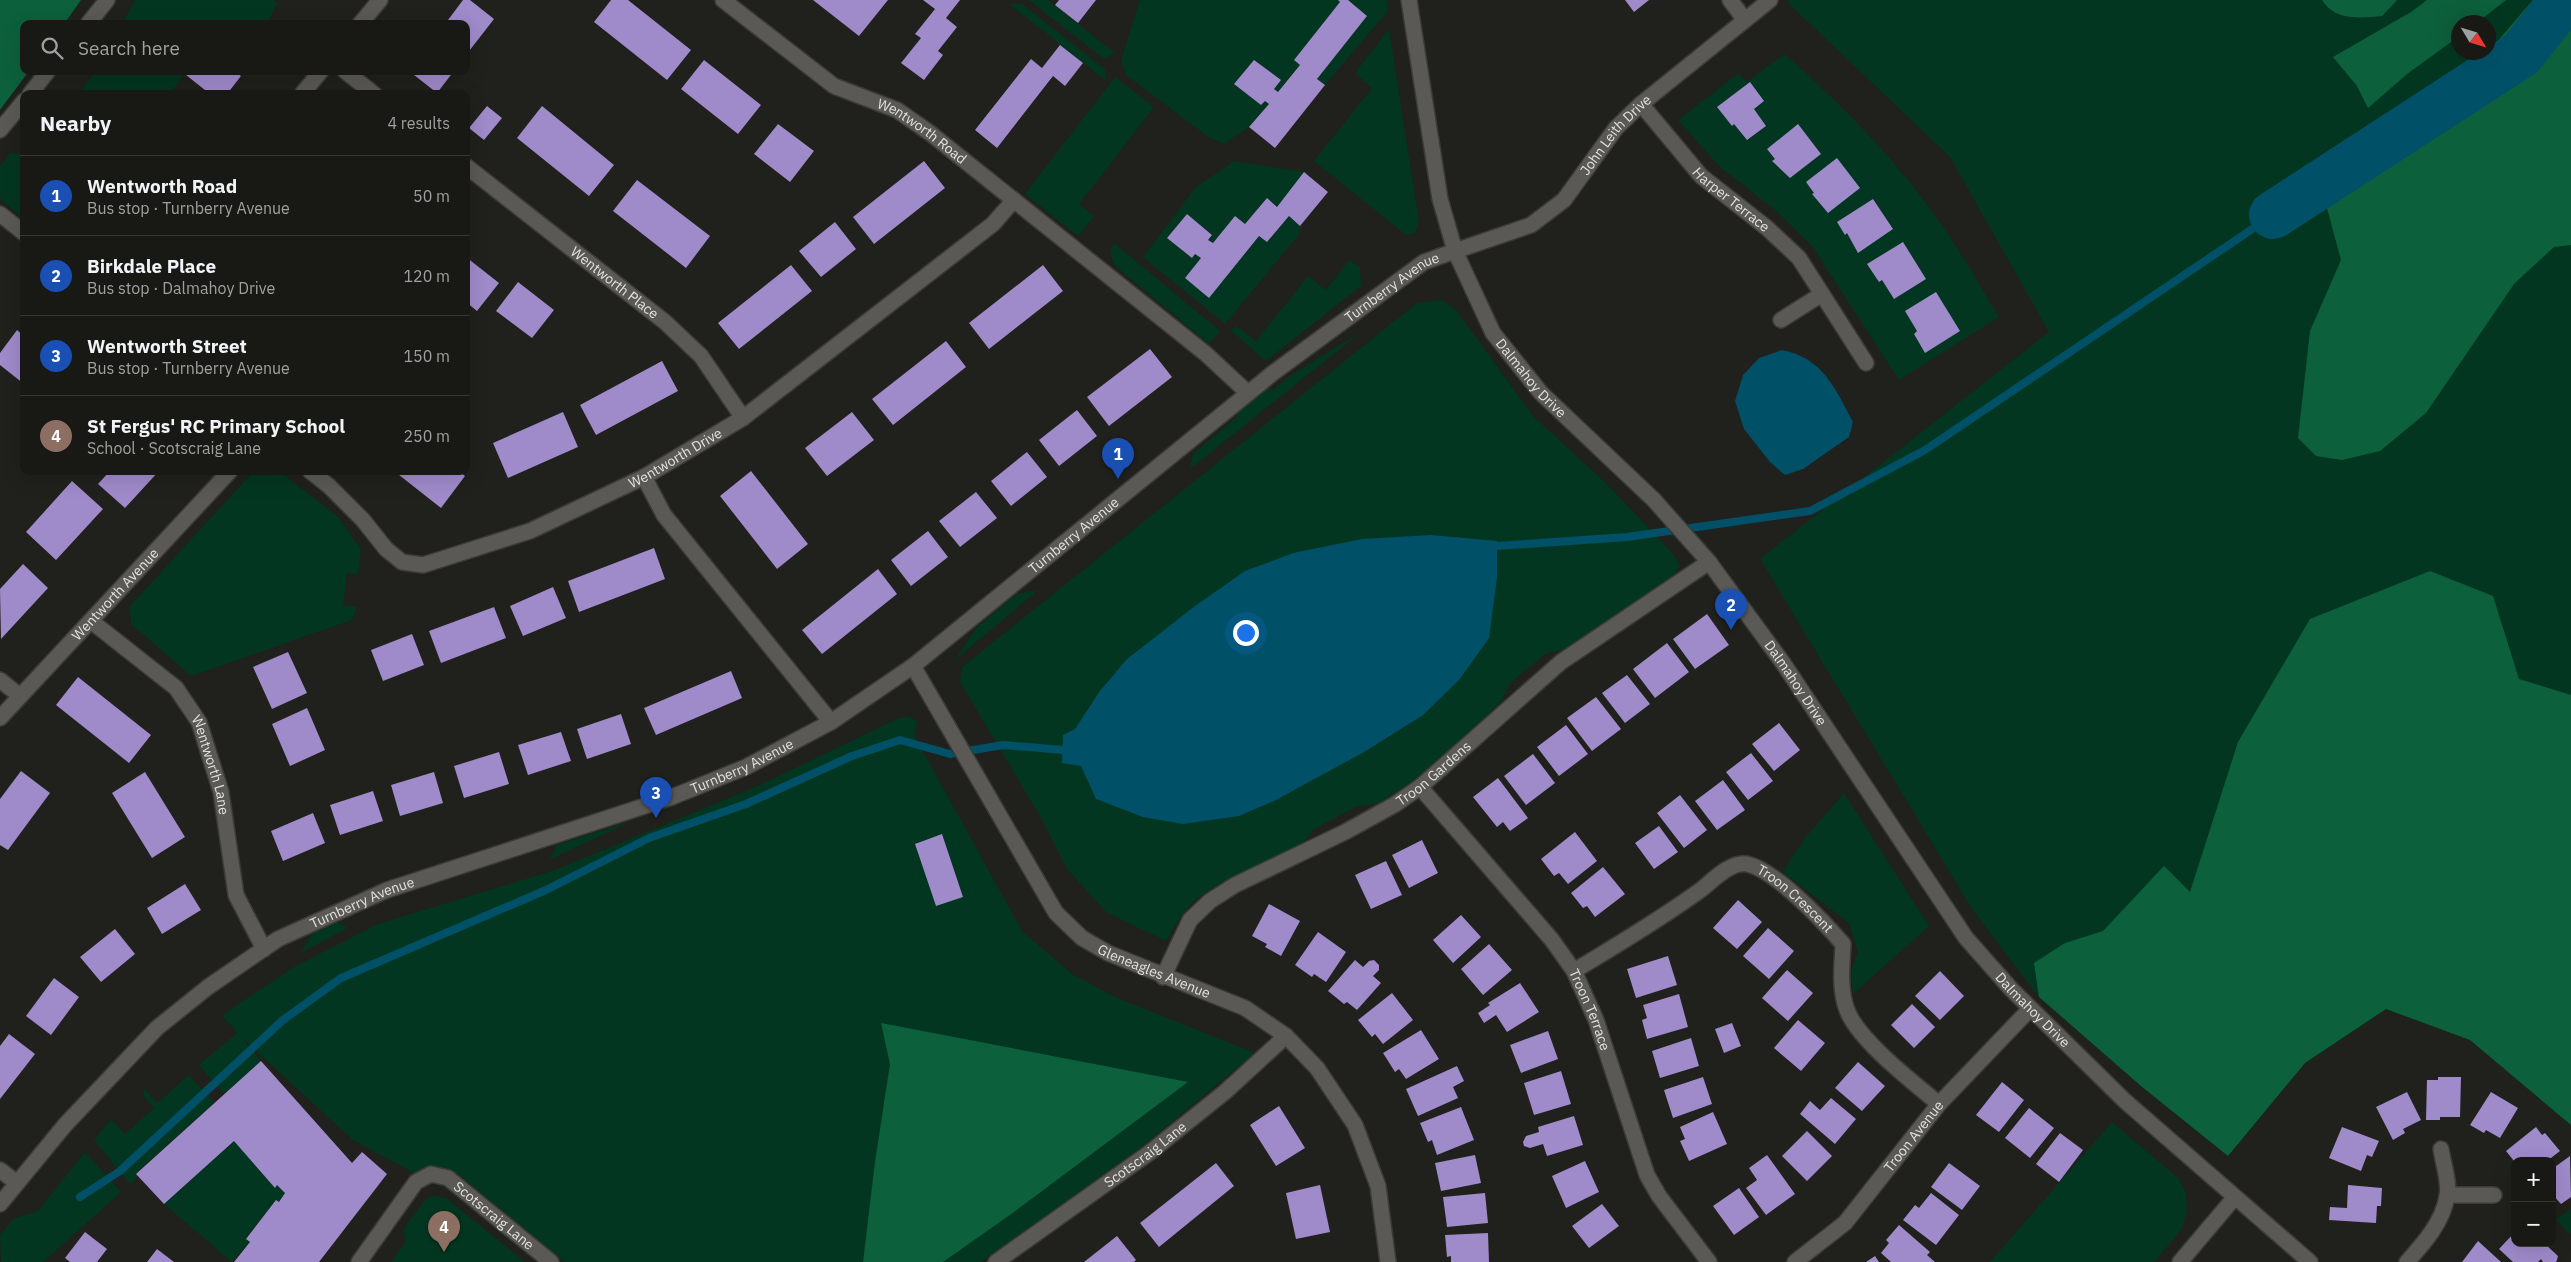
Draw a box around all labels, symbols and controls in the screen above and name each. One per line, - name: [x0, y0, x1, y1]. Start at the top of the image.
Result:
- north arrow: [2451, 15, 2496, 60]
- search box: [20, 20, 470, 75]
- icon: search: [38, 34, 66, 62]
- text: Search here: [78, 36, 180, 60]
- street label: John Leith Drive: [1576, 90, 1655, 179]
- street label: Wentworth Road: [875, 94, 970, 168]
- text: Nearby: [40, 109, 111, 137]
- text: 4 results: [387, 113, 450, 133]
- street label: Harper Terrace: [1689, 164, 1774, 236]
- text: Wentworth Road: [87, 174, 237, 198]
- text: 1: [51, 186, 61, 206]
- text: 50 m: [413, 186, 450, 206]
- text: Bus stop · Turnberry Avenue: [87, 198, 290, 218]
- street label: Wentworth Place: [567, 242, 663, 323]
- street label: Turnberry Avenue: [1341, 248, 1442, 326]
- text: Birkdale Place: [87, 254, 216, 278]
- text: 2: [51, 266, 61, 286]
- text: 120 m: [403, 266, 450, 286]
- text: Bus stop · Dalmahoy Drive: [87, 278, 275, 298]
- text: Wentworth Street: [87, 334, 247, 358]
- street label: Dalmahoy Drive: [1492, 335, 1570, 422]
- text: 3: [51, 346, 61, 366]
- text: 150 m: [403, 346, 450, 366]
- text: Bus stop · Turnberry Avenue: [87, 358, 290, 378]
- text: St Fergus' RC Primary School: [87, 414, 345, 438]
- street label: Wentworth Drive: [626, 424, 725, 492]
- text: 4: [51, 426, 61, 446]
- text: 250 m: [403, 426, 450, 446]
- text: School · Scotscraig Lane: [87, 438, 261, 458]
- pin: 1: [1102, 438, 1134, 479]
- street label: Turnberry Avenue: [1025, 493, 1123, 578]
- street label: Wentworth Avenue: [68, 544, 163, 644]
- pin: 2: [1715, 589, 1747, 630]
- your location: [1233, 620, 1259, 646]
- street label: Dalmahoy Drive: [1760, 637, 1831, 729]
- street label: Wentworth Lane: [188, 711, 233, 816]
- street label: Turnberry Avenue: [688, 734, 797, 798]
- street label: Troon Gardens: [1393, 737, 1475, 810]
- pin: 3: [640, 777, 672, 818]
- street label: Troon Crescent: [1754, 860, 1837, 936]
- street label: Turnberry Avenue: [307, 873, 417, 933]
- street label: Gleneagles Avenue: [1094, 940, 1213, 1002]
- street label: Troon Terrace: [1565, 966, 1614, 1053]
- street label: Dalmahoy Drive: [1992, 969, 2074, 1052]
- street label: Troon Avenue: [1880, 1097, 1948, 1176]
- street label: Scotscraig Lane: [1100, 1117, 1190, 1191]
- map controls: [2511, 1157, 2556, 1247]
- button: +: [2511, 1157, 2556, 1202]
- street label: Scotscraig Lane: [450, 1177, 538, 1254]
- button: −: [2511, 1202, 2556, 1247]
- pin: 4: [428, 1211, 460, 1252]

